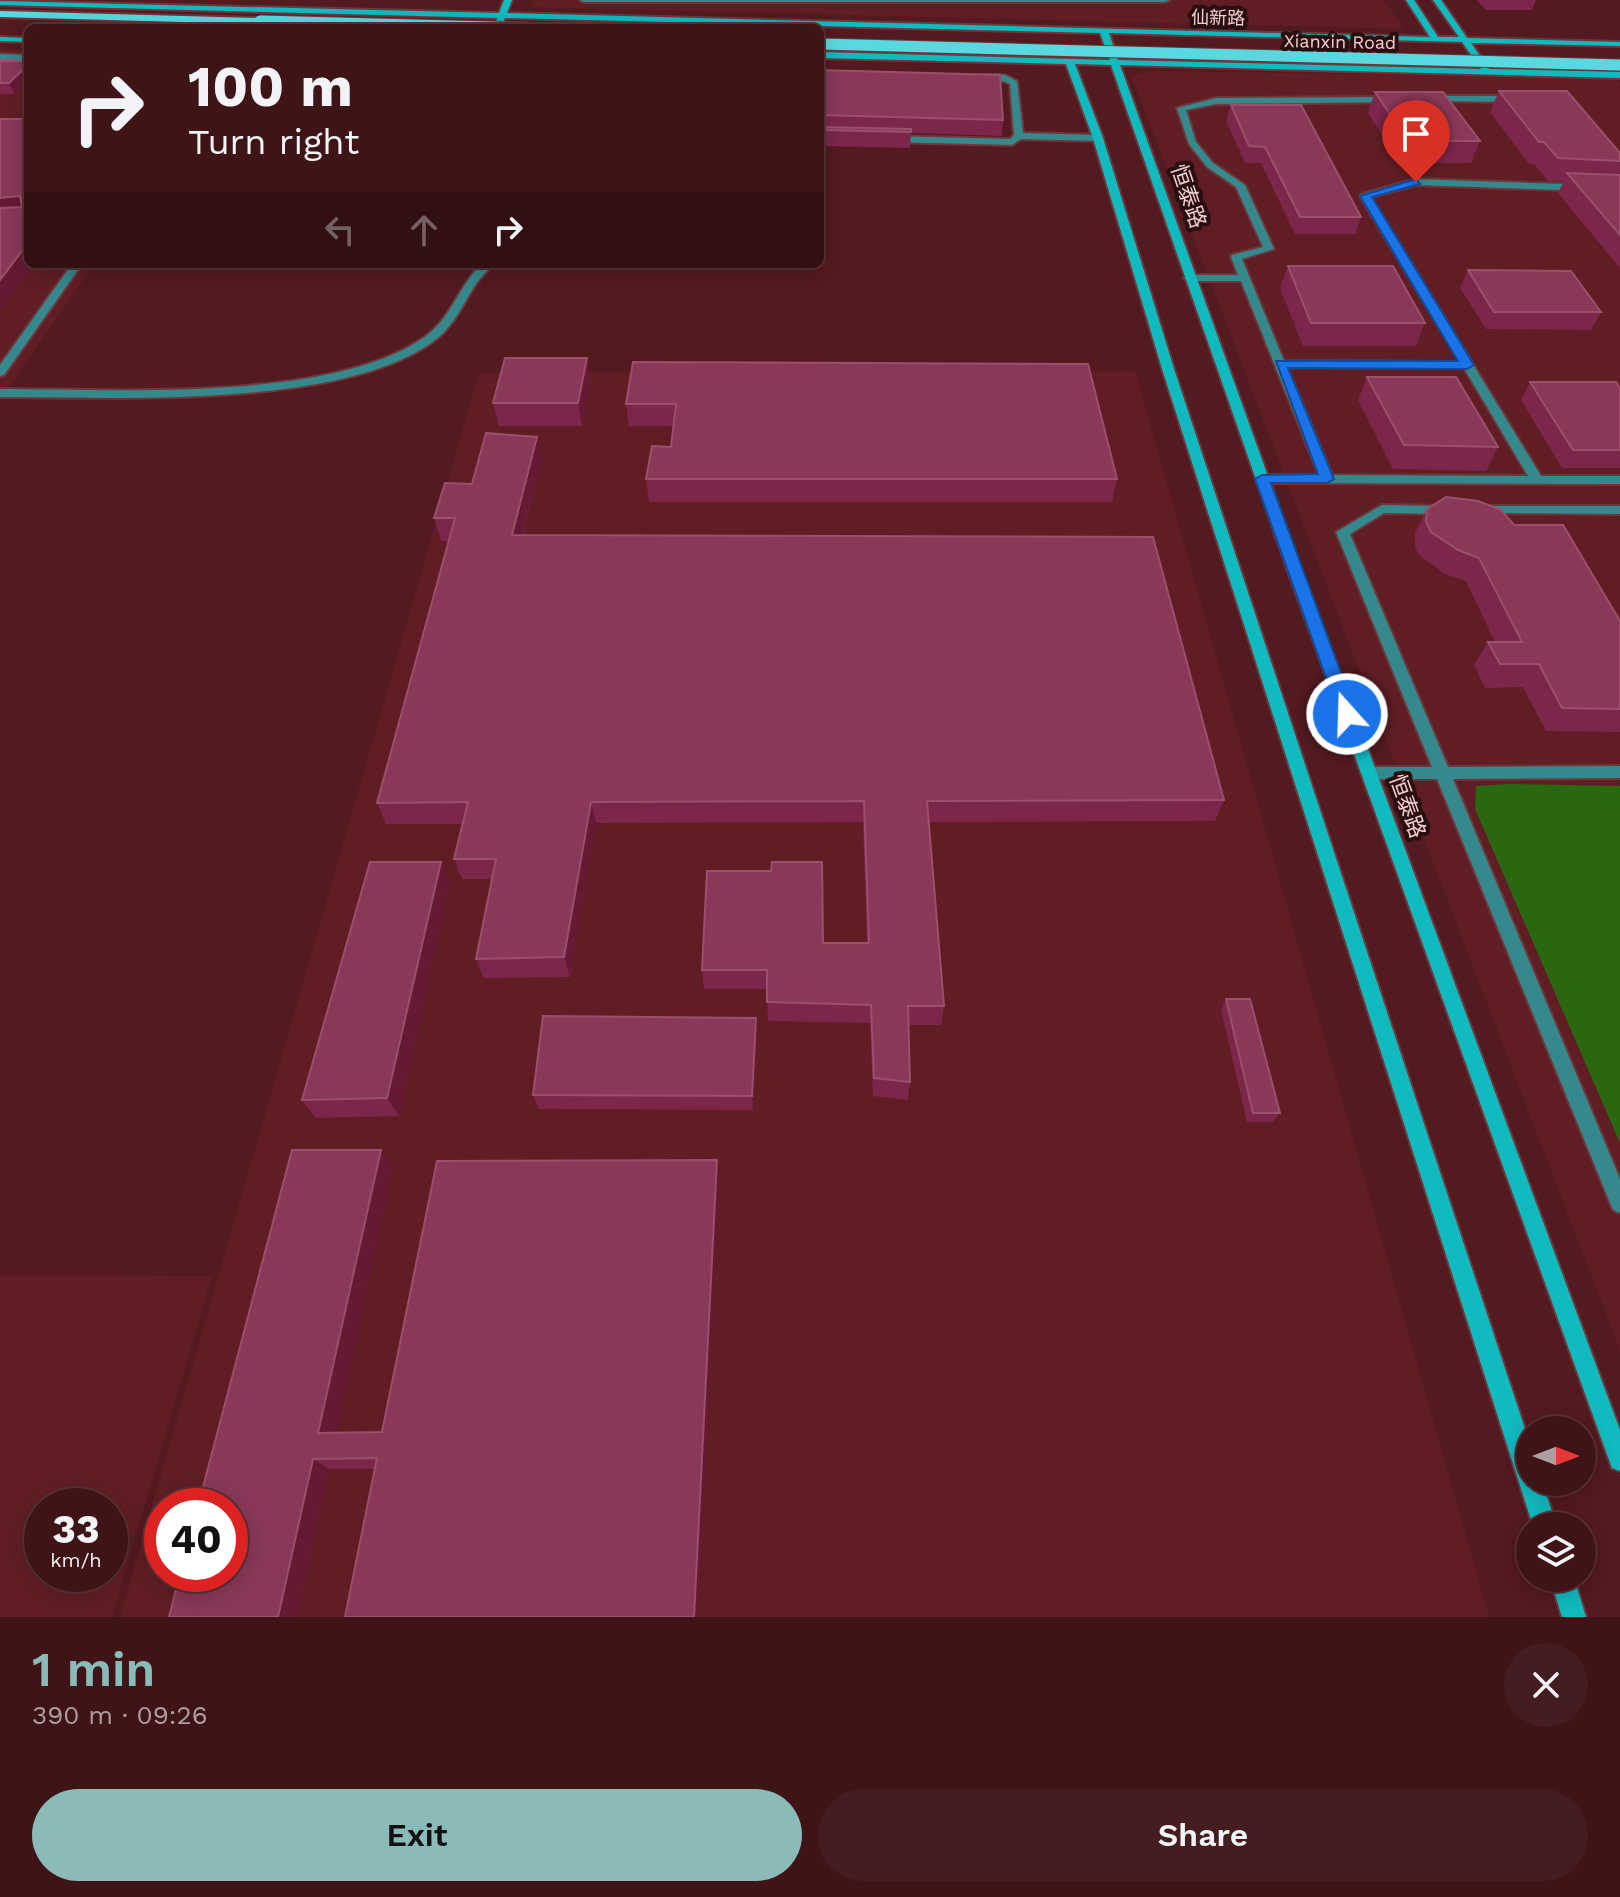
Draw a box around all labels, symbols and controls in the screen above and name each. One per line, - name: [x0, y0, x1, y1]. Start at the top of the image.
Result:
- street label: 仙新路: [1191, 7, 1245, 28]
- street label: Xianxin Road: [1284, 30, 1396, 53]
- text: 100 m: [188, 54, 353, 120]
- icon: right: [56, 56, 160, 160]
- pin: [1382, 100, 1450, 182]
- icon: arrive: [1394, 112, 1438, 156]
- text: Turn right: [188, 121, 359, 163]
- street label: 恒泰路: [1166, 161, 1211, 231]
- icon: left: [318, 208, 362, 252]
- icon: ahead: [402, 208, 446, 252]
- icon: right: [486, 208, 530, 252]
- position arrow: [1305, 672, 1389, 756]
- street label: 恒泰路: [1384, 771, 1431, 841]
- north arrow: [1516, 1416, 1596, 1496]
- map controls: [1516, 1416, 1596, 1592]
- speed limit sign: 40: [144, 1488, 248, 1592]
- text: 33: [52, 1506, 100, 1553]
- button: layers: [1516, 1512, 1596, 1592]
- text: km/h: [50, 1548, 102, 1572]
- text: 1 min: [32, 1641, 155, 1698]
- button: close: [1504, 1643, 1588, 1727]
- text: 390 m · 09:26: [32, 1700, 208, 1730]
- button: Exit: [32, 1789, 802, 1881]
- button: Share: [818, 1789, 1588, 1881]

